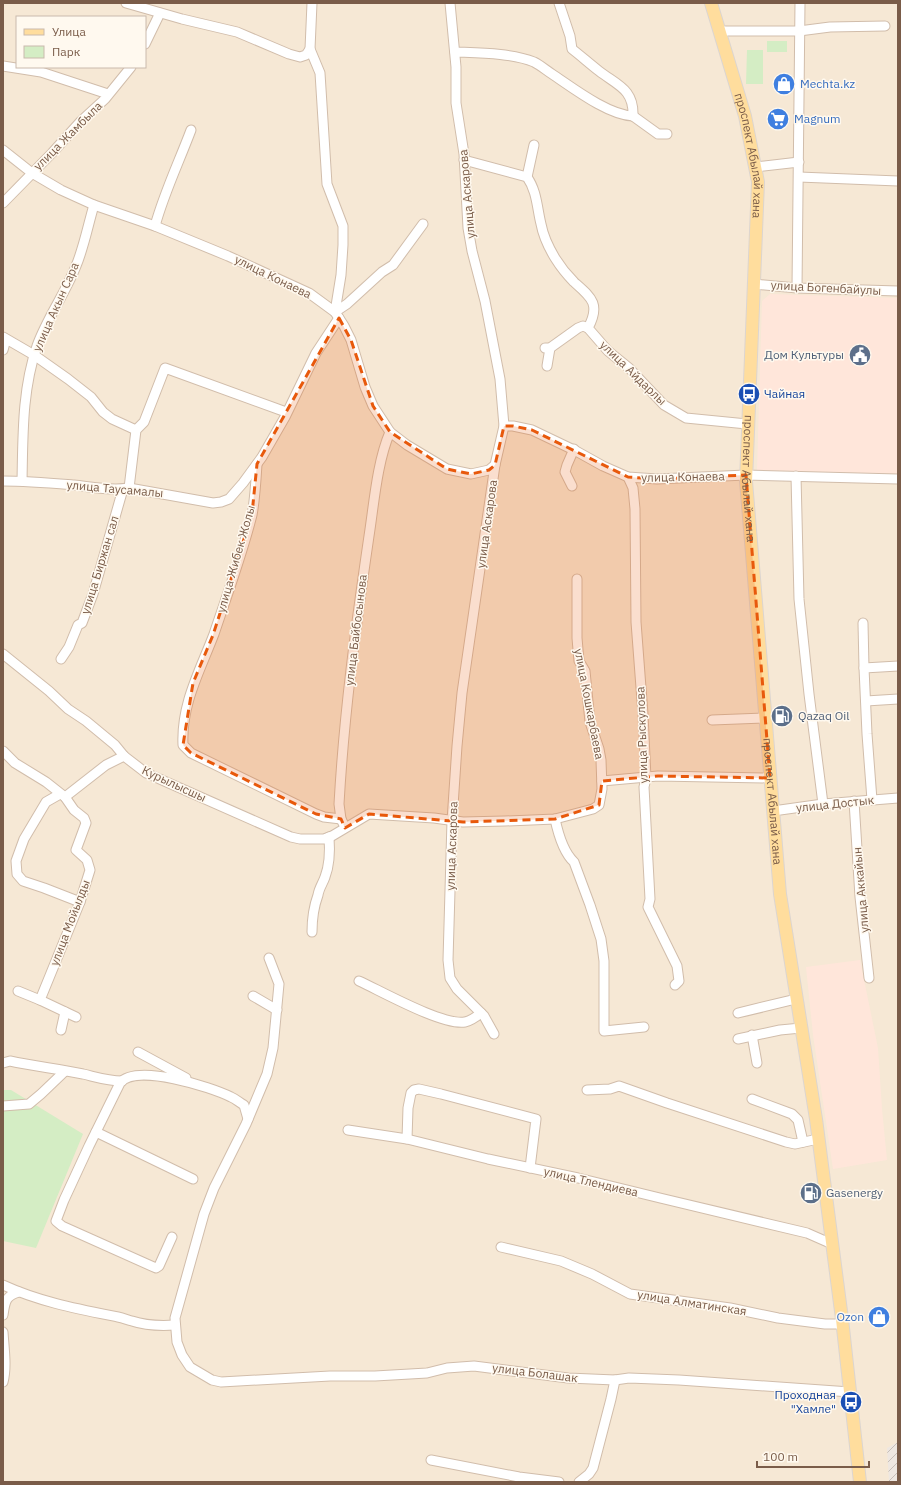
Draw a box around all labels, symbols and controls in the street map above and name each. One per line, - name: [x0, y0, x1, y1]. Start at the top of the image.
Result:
- legend: [16, 16, 146, 68]
- text: Улица: [52, 24, 86, 39]
- text: Парк: [52, 44, 81, 59]
- shop icon: Mechta.kz: [771, 71, 797, 97]
- place label: Mechta.kz: [800, 76, 856, 91]
- street label: проспект Абылай хана: [731, 91, 766, 219]
- street label: улица Жамбыла: [30, 98, 106, 173]
- supermarket icon: Magnum: [765, 106, 791, 132]
- place label: Magnum: [794, 111, 841, 126]
- street label: улица Аскарова: [455, 148, 478, 239]
- street label: улица Конаева: [232, 251, 315, 302]
- street label: улица Акын Сара: [29, 259, 82, 354]
- street label: улица Богенбайулы: [770, 277, 882, 298]
- street label: улица Айдарлы: [597, 337, 670, 408]
- public building icon: Дом Культуры: [847, 342, 873, 368]
- place label: Дом Культуры: [764, 347, 844, 362]
- bus stop icon: Чайная: [736, 381, 762, 407]
- place label: Чайная: [764, 386, 805, 401]
- street label: проспект Абылай хана: [739, 415, 759, 543]
- street label: улица Конаева: [641, 468, 725, 485]
- street label: улица Таусамалы: [66, 477, 164, 500]
- street label: улица Аскарова: [473, 478, 500, 569]
- street label: улица Жибек Жолы: [213, 503, 258, 614]
- street label: улица Биржан сал: [77, 514, 122, 616]
- street label: улица Байбосынова: [341, 573, 370, 687]
- street label: улица Кошкарбаева: [571, 647, 608, 761]
- street label: улица Рыскулова: [632, 686, 651, 784]
- fuel station icon: Qazaq Oil: [769, 703, 795, 729]
- place label: Qazaq Oil: [798, 708, 849, 723]
- street label: проспект Абылай хана: [760, 737, 786, 866]
- street label: Курылысшы: [140, 762, 209, 805]
- street label: улица Достык: [795, 792, 875, 815]
- street label: улица Аскарова: [442, 800, 461, 891]
- street label: улица Аккайын: [849, 847, 872, 934]
- street label: улица Мойылды: [46, 878, 93, 968]
- street label: улица Тлендиева: [542, 1163, 640, 1200]
- fuel station icon: Gasenergy: [798, 1180, 824, 1206]
- place label: Gasenergy: [826, 1185, 883, 1200]
- street label: улица Алматинская: [636, 1286, 748, 1319]
- shop icon: Ozon: [866, 1304, 892, 1330]
- place label: Ozon: [837, 1309, 864, 1324]
- street label: улица Болашак: [491, 1360, 579, 1385]
- place label: Проходная "Хамле": [774, 1387, 836, 1416]
- bus stop icon: Проходная "Хамле": [838, 1389, 864, 1415]
- scale bar: [757, 1443, 869, 1469]
- text: 100 m: [763, 1449, 798, 1464]

